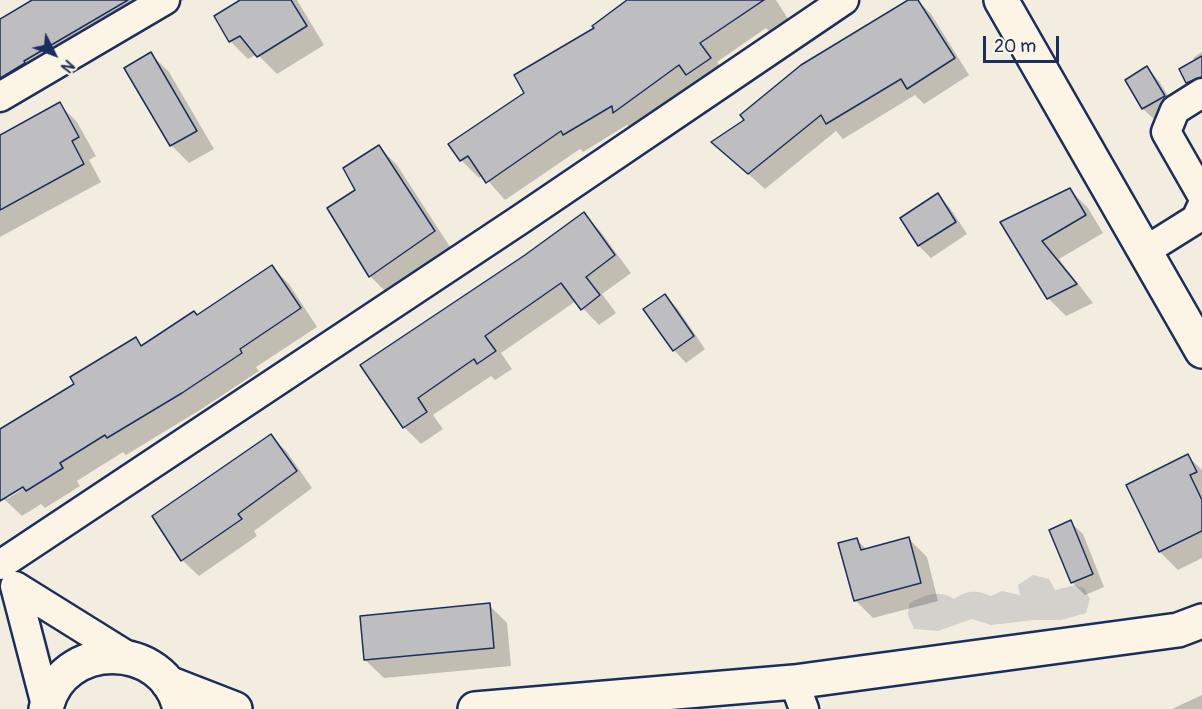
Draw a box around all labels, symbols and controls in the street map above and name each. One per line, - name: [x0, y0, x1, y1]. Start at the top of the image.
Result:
- north arrow: [24, 24, 84, 84]
- scale bar: [986, 24, 1062, 62]
- text: 20 m: [994, 35, 1036, 58]
- text: N: [56, 55, 78, 77]

